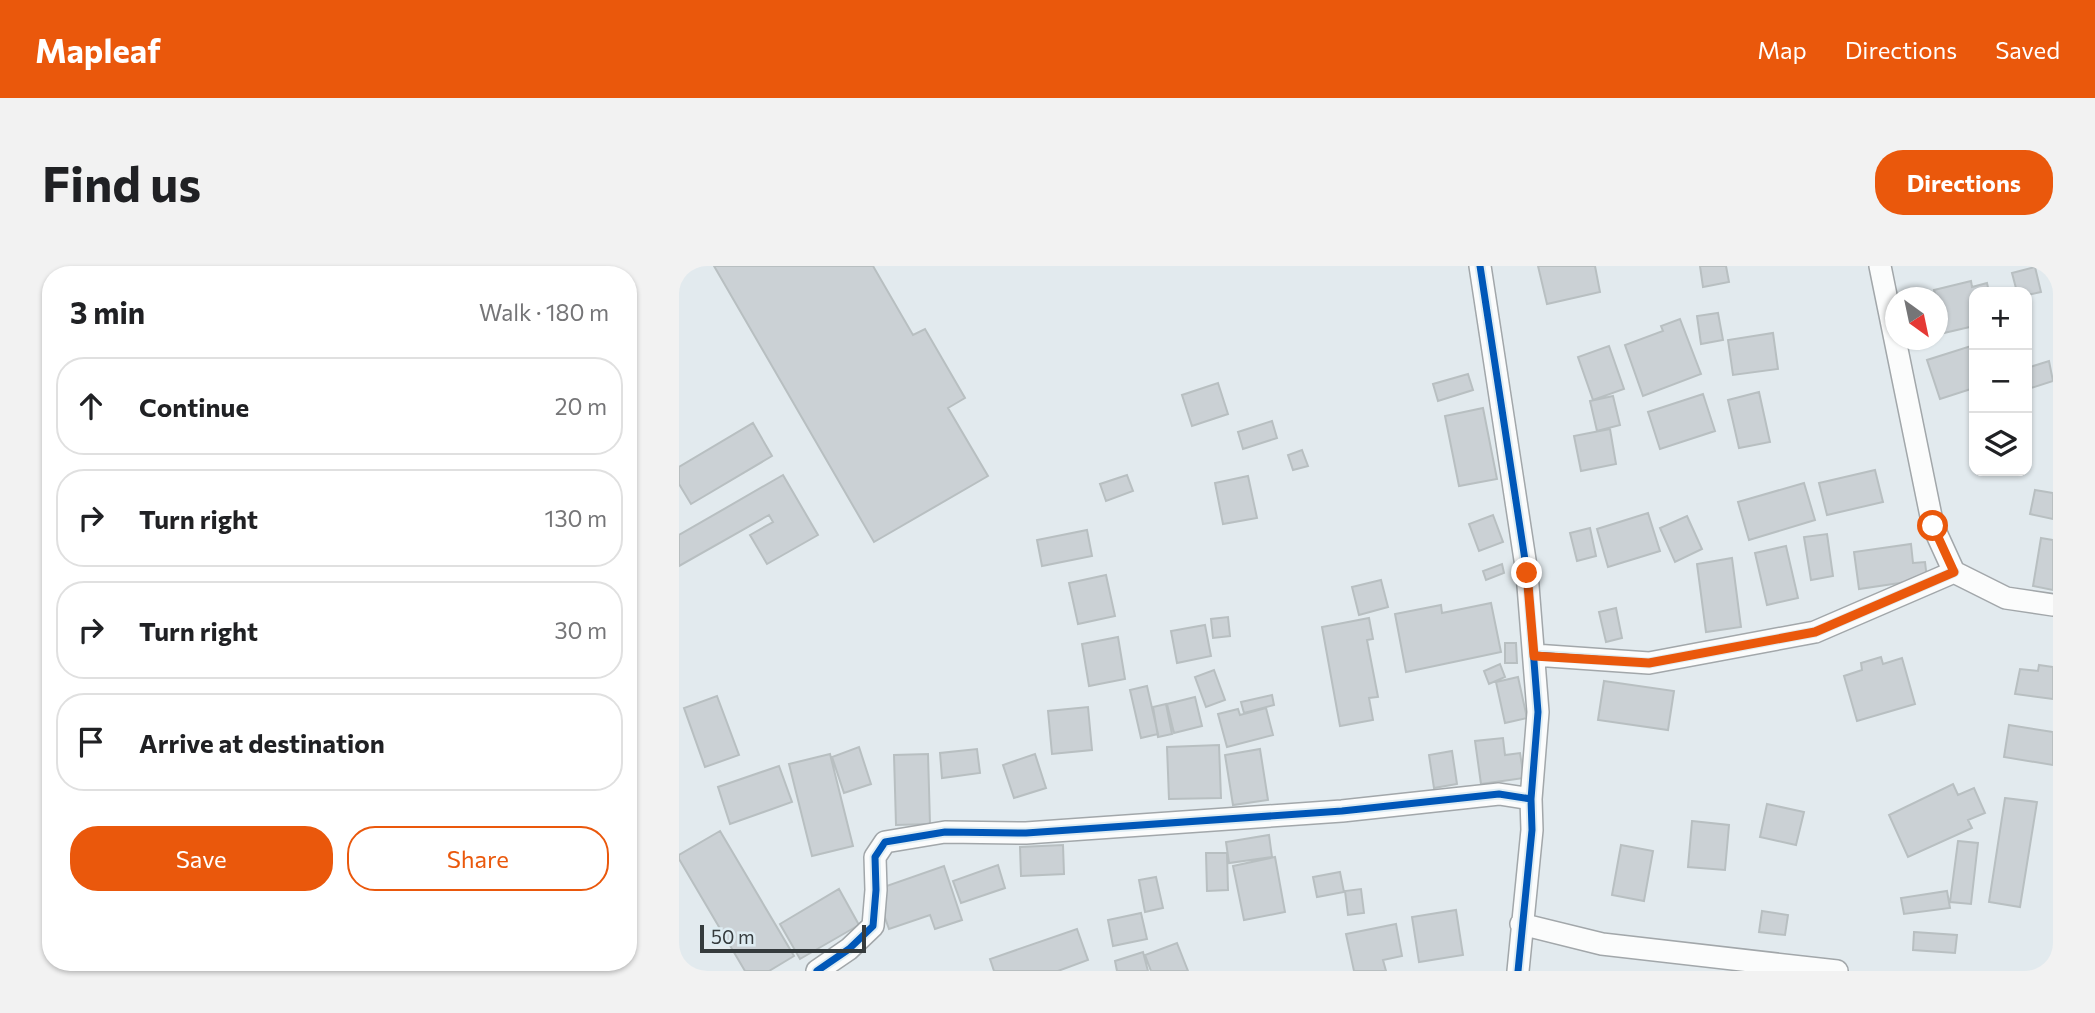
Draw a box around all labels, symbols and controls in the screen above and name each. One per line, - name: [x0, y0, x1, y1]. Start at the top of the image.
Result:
- text: Mapleaf: [35, 29, 161, 70]
- text: Map: [1757, 35, 1807, 64]
- text: Directions: [1845, 35, 1957, 64]
- text: Saved: [1995, 35, 2060, 64]
- button: Directions: [1875, 150, 2053, 215]
- text: Find us: [42, 152, 201, 212]
- north arrow: [1885, 287, 1948, 350]
- map controls: [1969, 287, 2032, 476]
- button: +: [1969, 287, 2032, 350]
- text: 3 min: [70, 293, 145, 330]
- text: Walk · 180 m: [479, 298, 609, 326]
- button: −: [1969, 350, 2032, 413]
- icon: ahead: [72, 387, 110, 425]
- text: Continue: [139, 391, 249, 422]
- text: 20 m: [555, 392, 607, 420]
- button: layers: [1969, 413, 2032, 476]
- icon: right: [72, 499, 110, 537]
- text: Turn right: [139, 503, 258, 534]
- text: 130 m: [545, 504, 607, 532]
- route start: [1917, 510, 1948, 541]
- route end: [1511, 557, 1542, 588]
- icon: right: [72, 611, 110, 649]
- text: Turn right: [139, 615, 258, 646]
- text: 30 m: [554, 616, 607, 644]
- icon: arrive: [72, 723, 110, 761]
- text: Arrive at destination: [139, 727, 385, 758]
- button: Save: [70, 826, 333, 891]
- button: Share: [347, 826, 609, 891]
- scale bar: [700, 922, 866, 954]
- text: 50 m: [711, 925, 755, 948]

